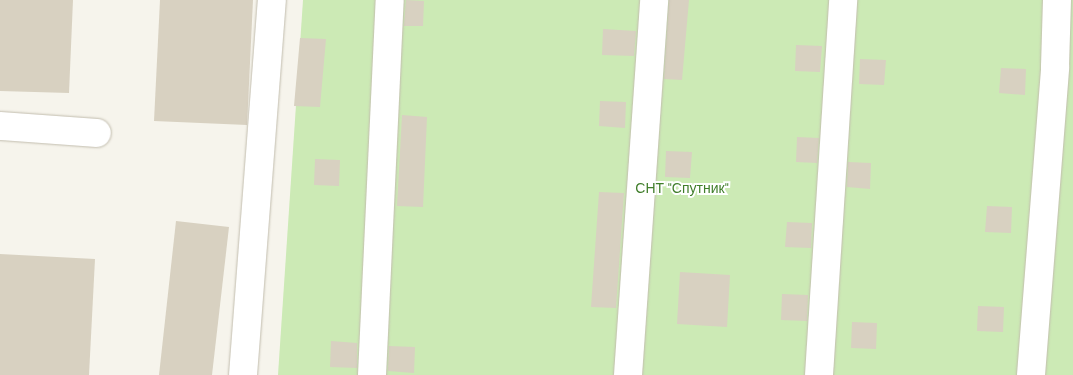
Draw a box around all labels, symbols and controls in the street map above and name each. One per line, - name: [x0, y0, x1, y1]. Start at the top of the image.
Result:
- park label: СНТ "Спутник": [635, 180, 729, 196]

